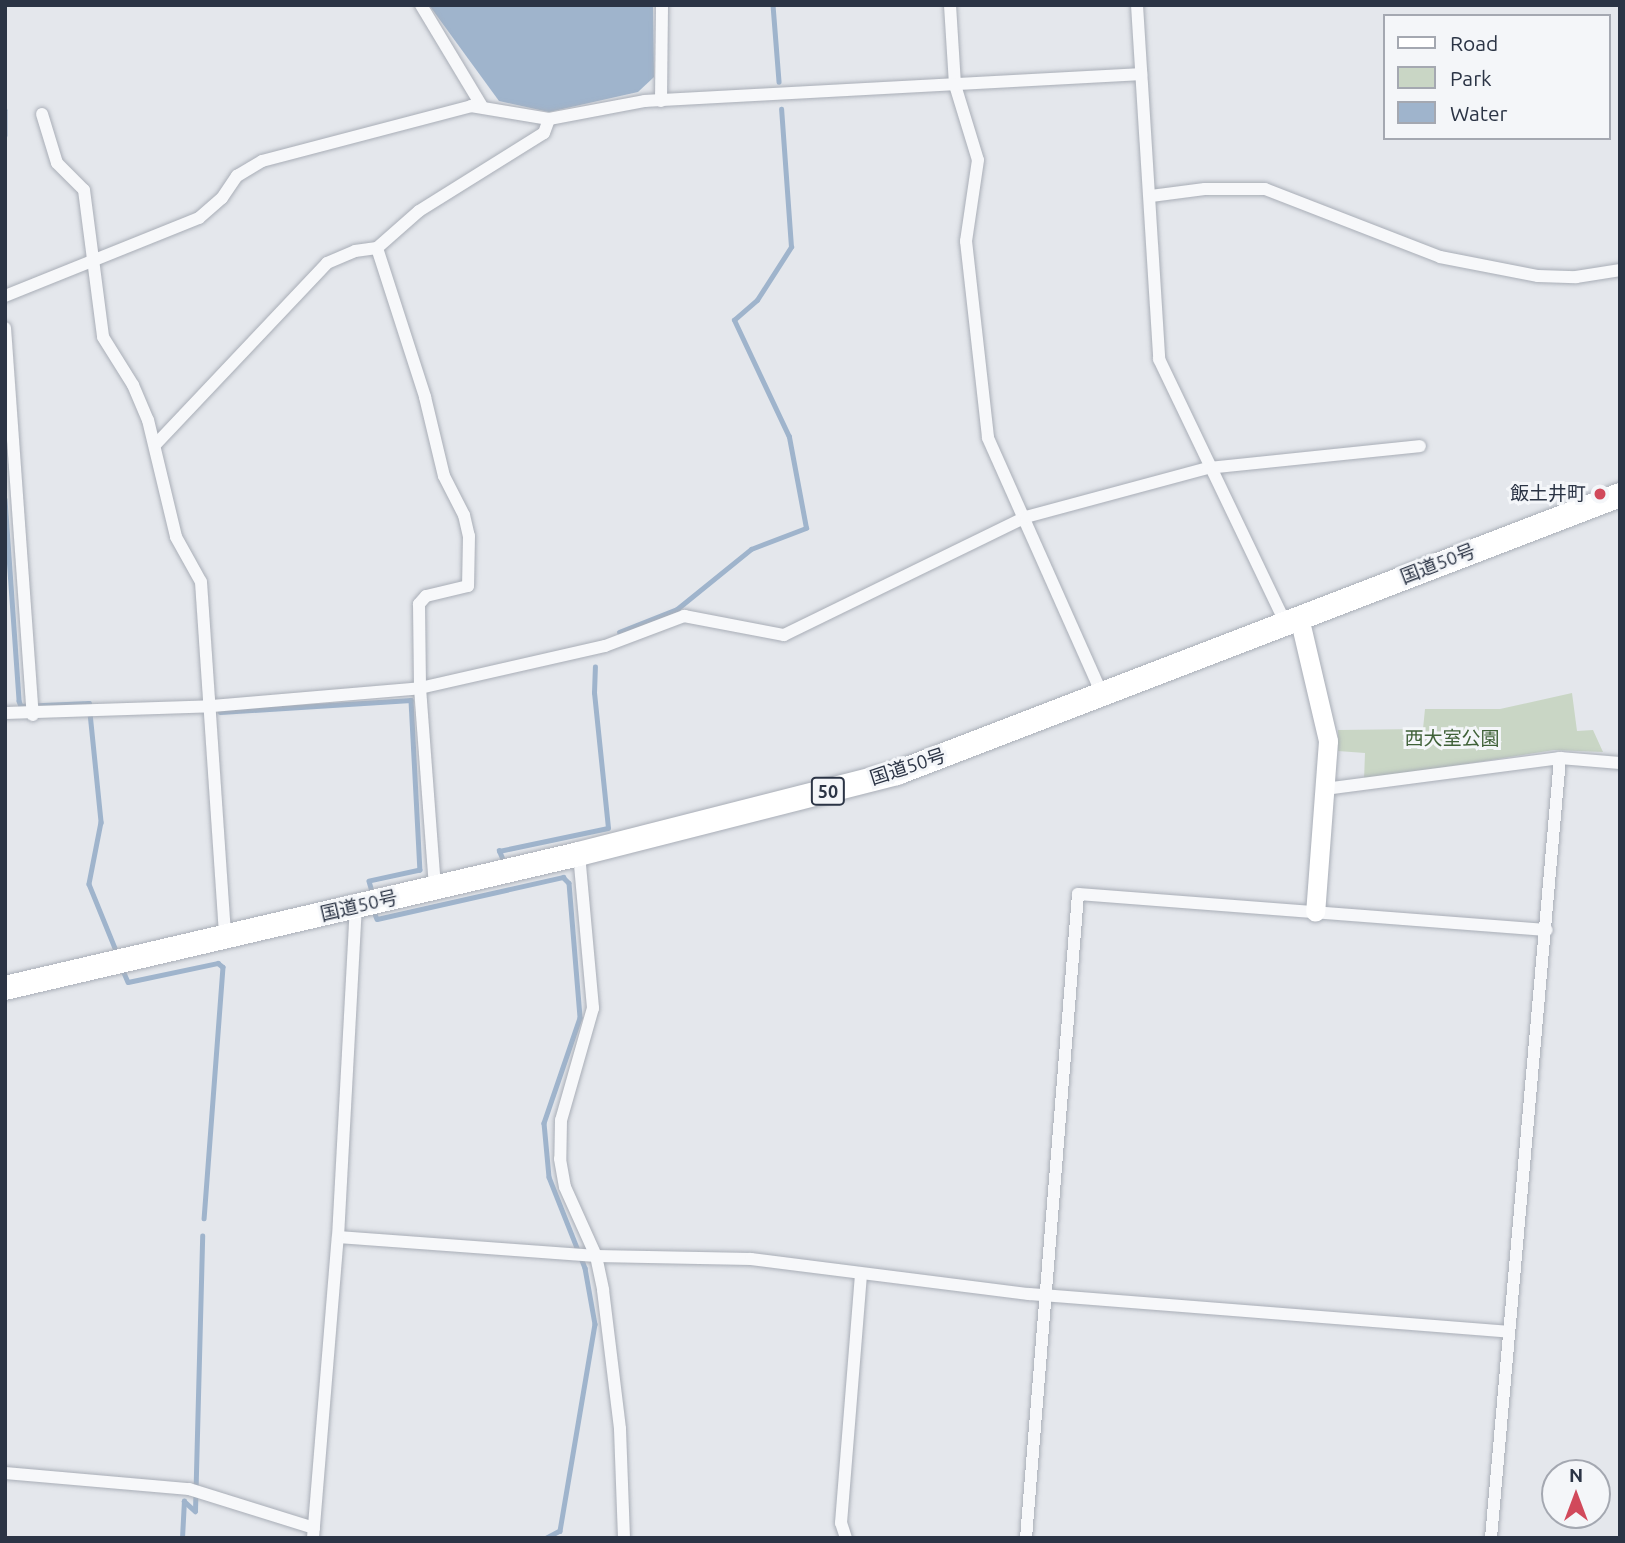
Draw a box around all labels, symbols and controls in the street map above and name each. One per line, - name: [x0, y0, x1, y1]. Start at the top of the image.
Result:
- legend: [1384, 14, 1611, 140]
- text: Road: [1450, 31, 1498, 55]
- text: Park: [1450, 66, 1492, 90]
- text: Water: [1450, 101, 1508, 125]
- place label: 飯土井町: [1510, 483, 1586, 505]
- marker: 飯土井町: [1592, 486, 1608, 502]
- street label: 国道50号: [1397, 539, 1479, 589]
- park label: 西大室公園: [1405, 728, 1499, 750]
- street label: 国道50号: [867, 744, 949, 790]
- road number: 50: [810, 776, 846, 806]
- street label: 国道50号: [318, 886, 400, 926]
- north arrow: [1541, 1459, 1611, 1529]
- text: N: [1569, 1464, 1583, 1486]

